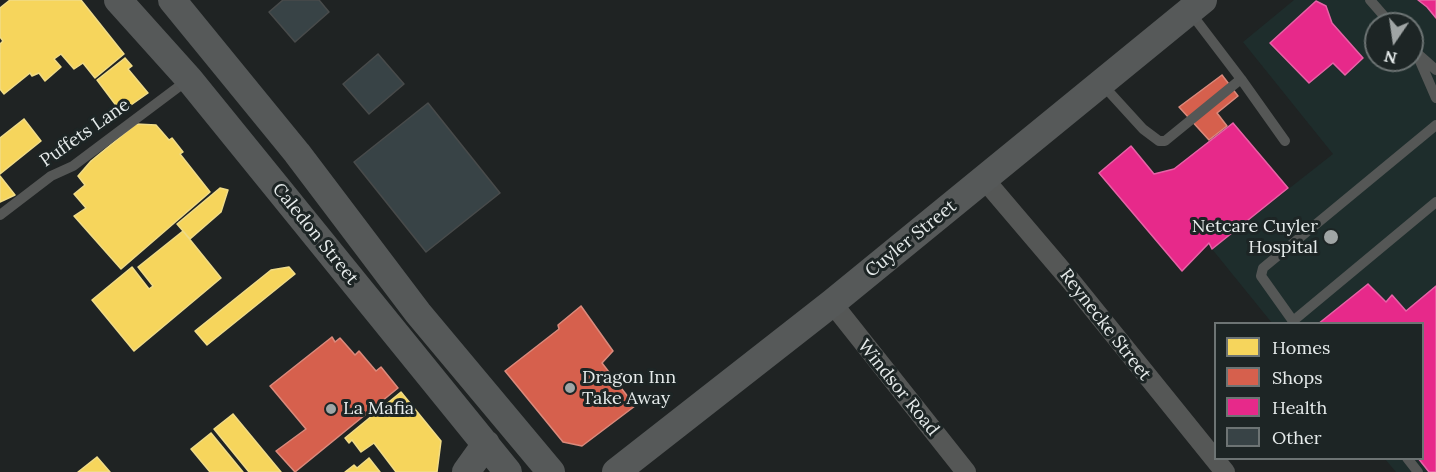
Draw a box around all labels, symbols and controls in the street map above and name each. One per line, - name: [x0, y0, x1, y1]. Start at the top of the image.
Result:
- north arrow: [1364, 12, 1424, 72]
- text: N: [1382, 46, 1399, 69]
- street label: Puffets Lane: [36, 94, 134, 172]
- street label: Caledon Street: [267, 179, 363, 289]
- street label: Cuyler Street: [861, 196, 961, 282]
- place label: Netcare Cuyler Hospital: [1192, 216, 1318, 258]
- marker: Netcare Cuyler Hospital: [1322, 228, 1340, 246]
- street label: Reynecke Street: [1055, 265, 1155, 385]
- legend: [1214, 322, 1424, 460]
- street label: Windsor Road: [853, 336, 943, 440]
- text: Homes: [1272, 336, 1330, 359]
- text: Shops: [1272, 366, 1323, 389]
- place label: Dragon Inn Take Away: [582, 367, 676, 410]
- marker: Dragon Inn Take Away: [563, 381, 577, 395]
- text: Health: [1272, 396, 1327, 419]
- place label: La Mafia: [343, 398, 414, 420]
- marker: La Mafia: [324, 402, 338, 416]
- text: Other: [1272, 426, 1322, 449]

